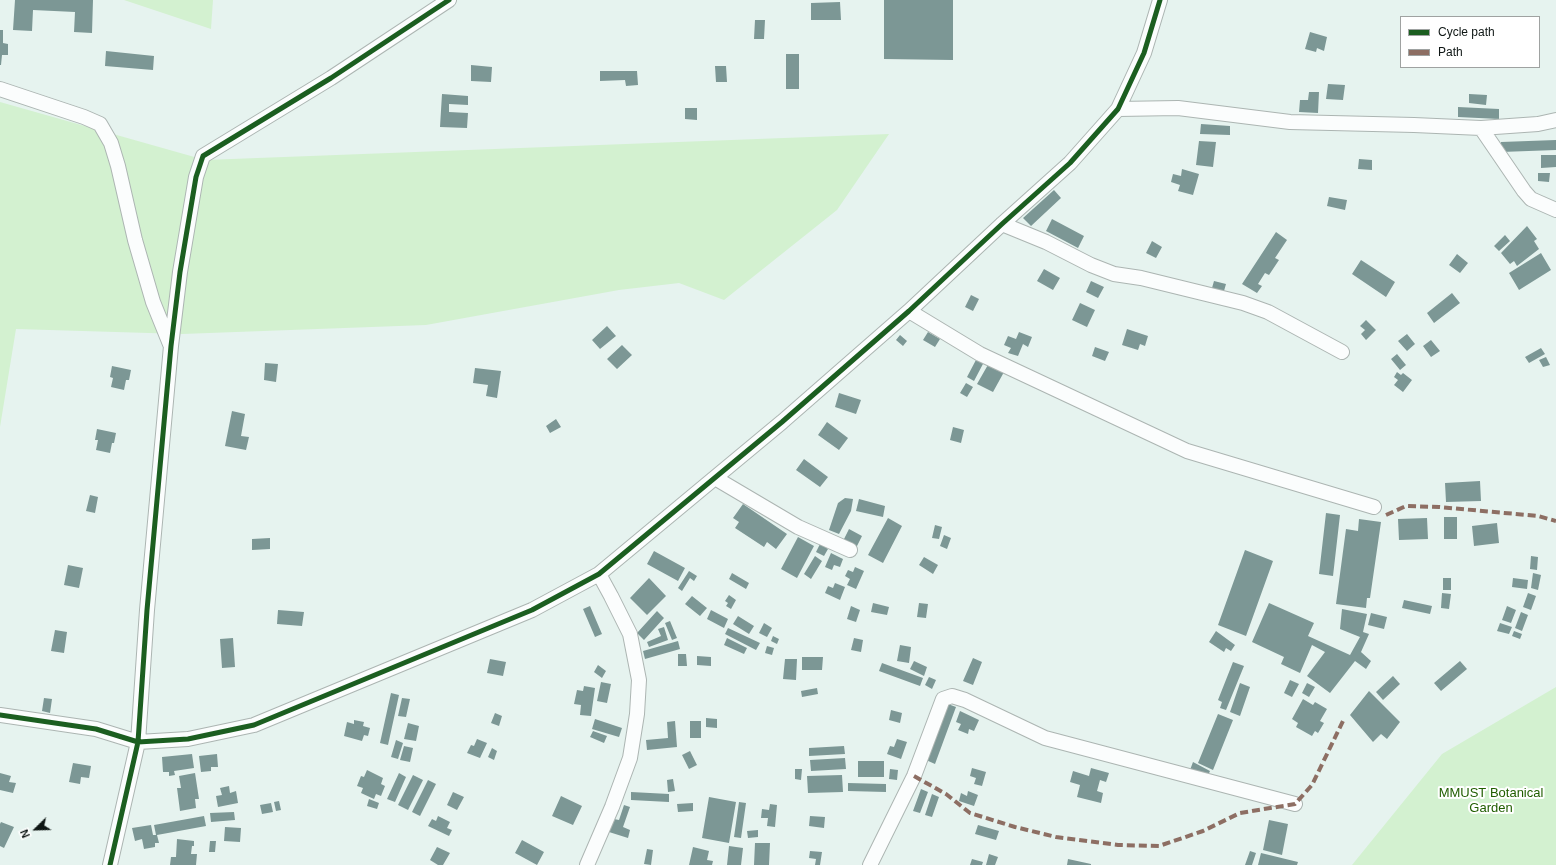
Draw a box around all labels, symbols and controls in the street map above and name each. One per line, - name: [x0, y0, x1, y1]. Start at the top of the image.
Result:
- legend: [1400, 16, 1540, 68]
- text: Cycle path: [1438, 25, 1495, 39]
- text: Path: [1438, 45, 1463, 59]
- park label: MMUST Botanical Garden: [1439, 785, 1543, 816]
- north arrow: [16, 809, 56, 849]
- text: N: [18, 828, 32, 840]

